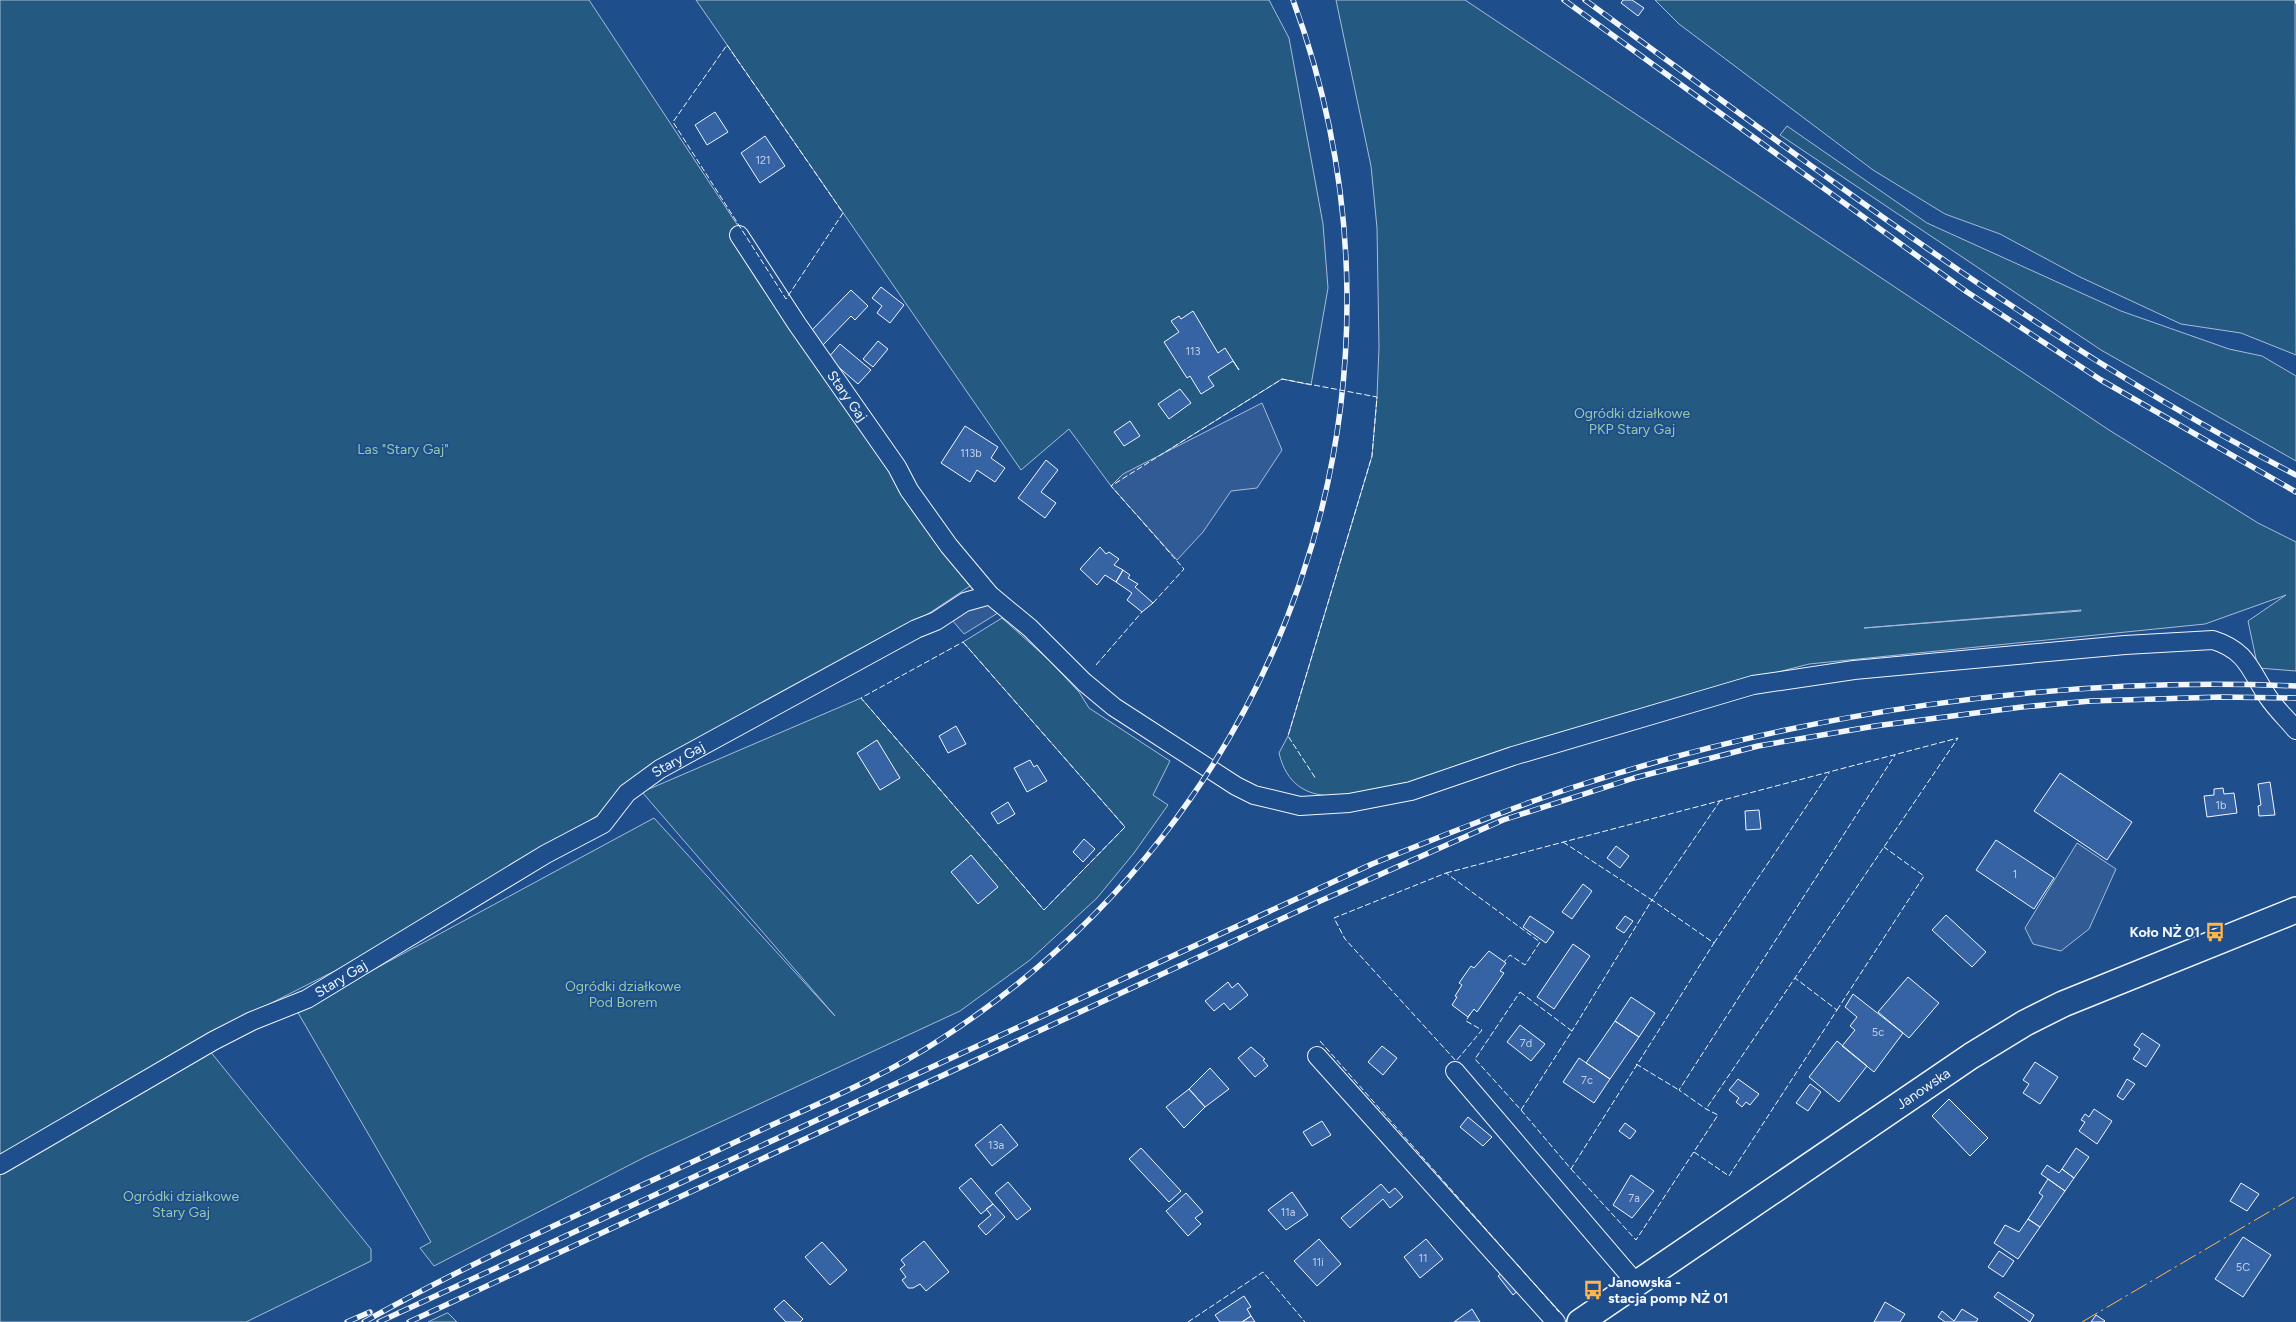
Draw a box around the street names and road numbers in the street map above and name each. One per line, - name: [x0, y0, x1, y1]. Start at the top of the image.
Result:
- street label: Stary Gaj: [823, 368, 871, 425]
- street label: Stary Gaj: [648, 738, 708, 781]
- street label: Stary Gaj: [312, 957, 370, 1001]
- street label: Janowska: [1893, 1065, 1954, 1113]

